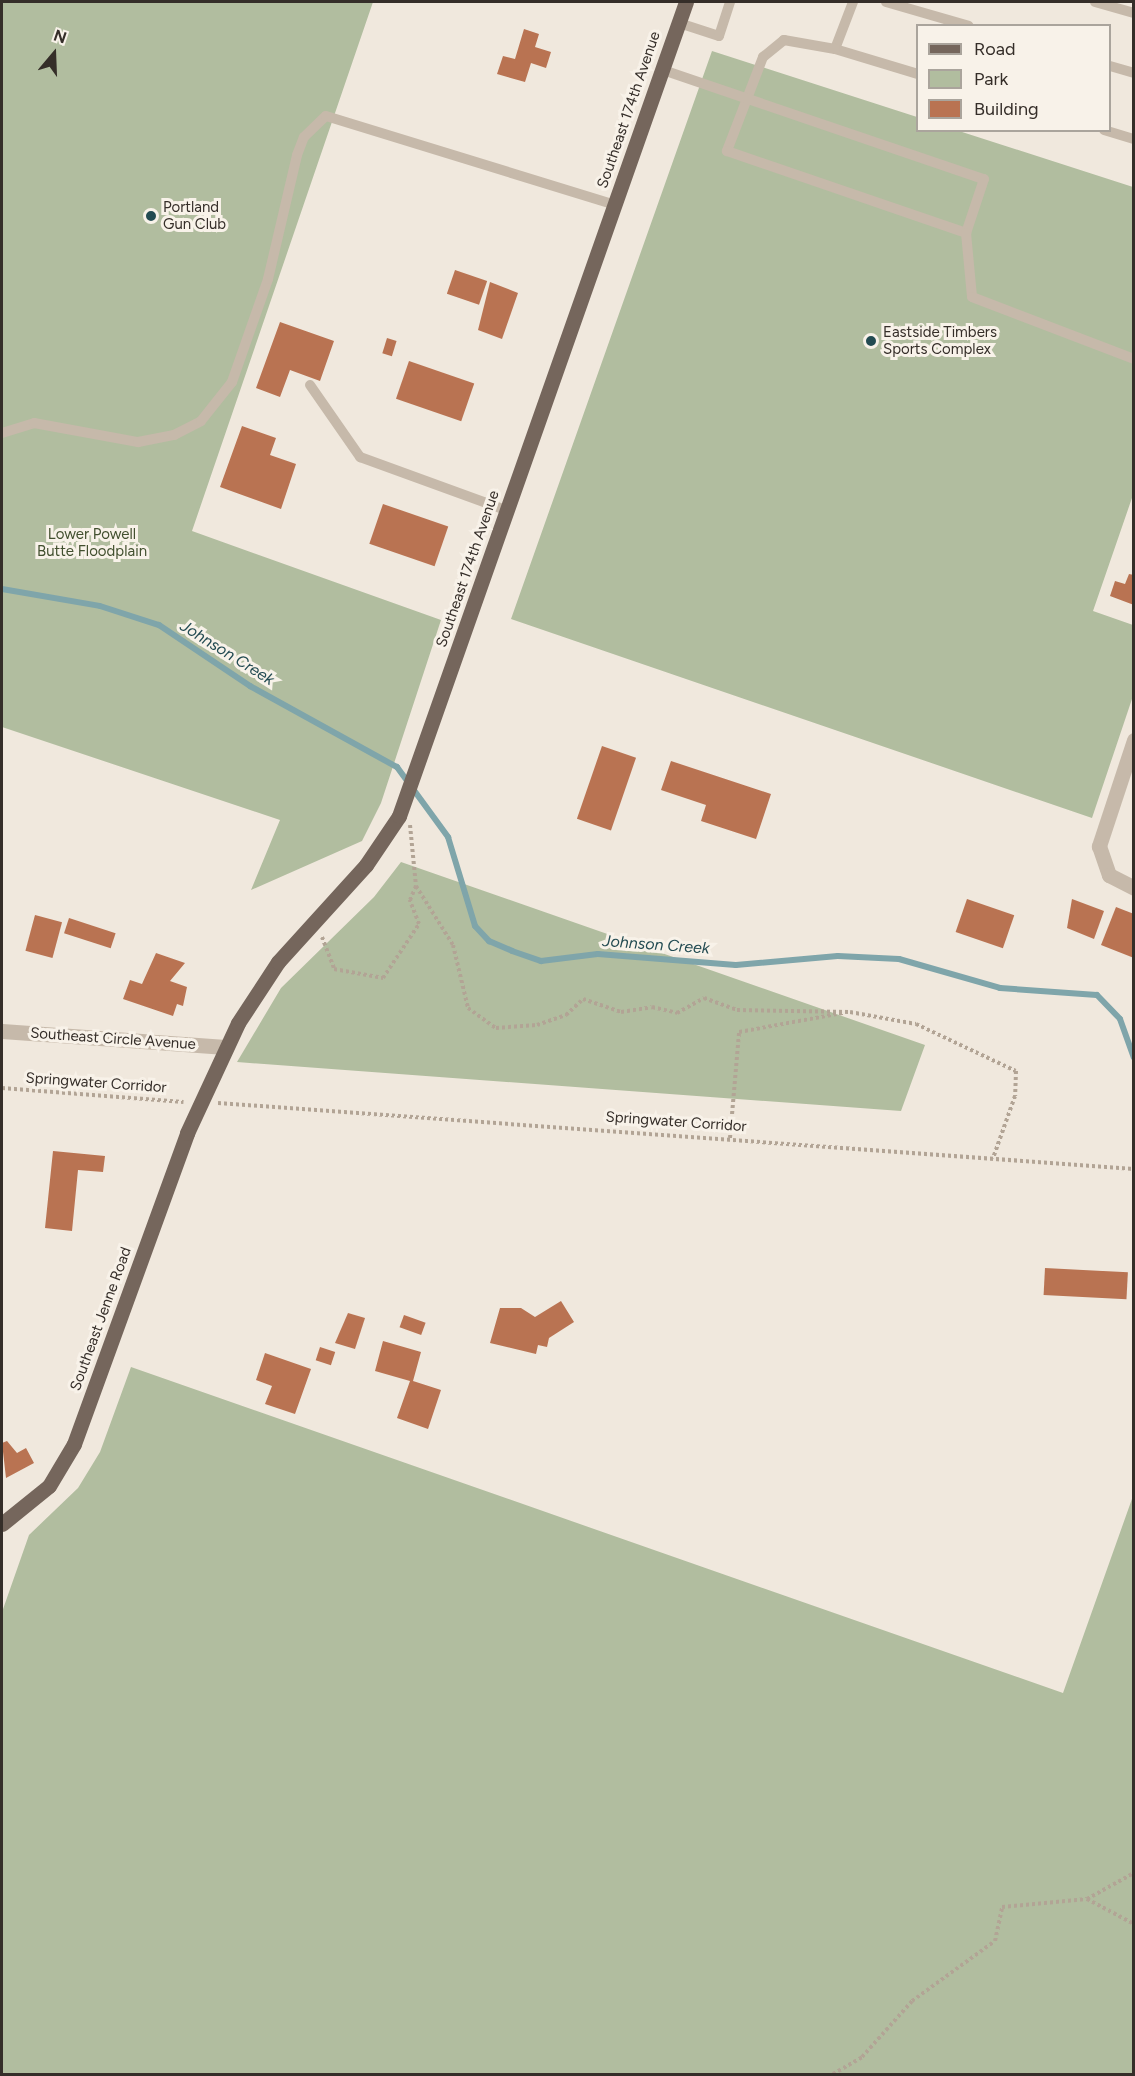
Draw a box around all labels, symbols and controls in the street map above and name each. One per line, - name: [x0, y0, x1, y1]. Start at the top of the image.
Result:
- north arrow: [24, 24, 84, 84]
- legend: [916, 24, 1111, 132]
- text: N: [51, 26, 69, 48]
- street label: Southeast 174th Avenue: [594, 29, 664, 191]
- text: Road: [974, 38, 1015, 60]
- text: Park: [974, 68, 1008, 90]
- text: Building: [974, 98, 1039, 120]
- place label: Portland Gun Club: [163, 198, 226, 233]
- marker: Portland Gun Club: [144, 209, 158, 223]
- place label: Eastside Timbers Sports Complex: [883, 323, 997, 358]
- marker: Eastside Timbers Sports Complex: [864, 334, 878, 348]
- street label: Southeast 174th Avenue: [433, 488, 503, 650]
- park label: Lower Powell Butte Floodplain: [37, 525, 147, 560]
- water label: Johnson Creek: [176, 616, 278, 690]
- water label: Johnson Creek: [602, 932, 710, 958]
- street label: Southeast Circle Avenue: [30, 1024, 196, 1054]
- street label: Springwater Corridor: [25, 1069, 167, 1097]
- street label: Springwater Corridor: [605, 1108, 747, 1136]
- street label: Southeast Jenne Road: [67, 1245, 135, 1393]

